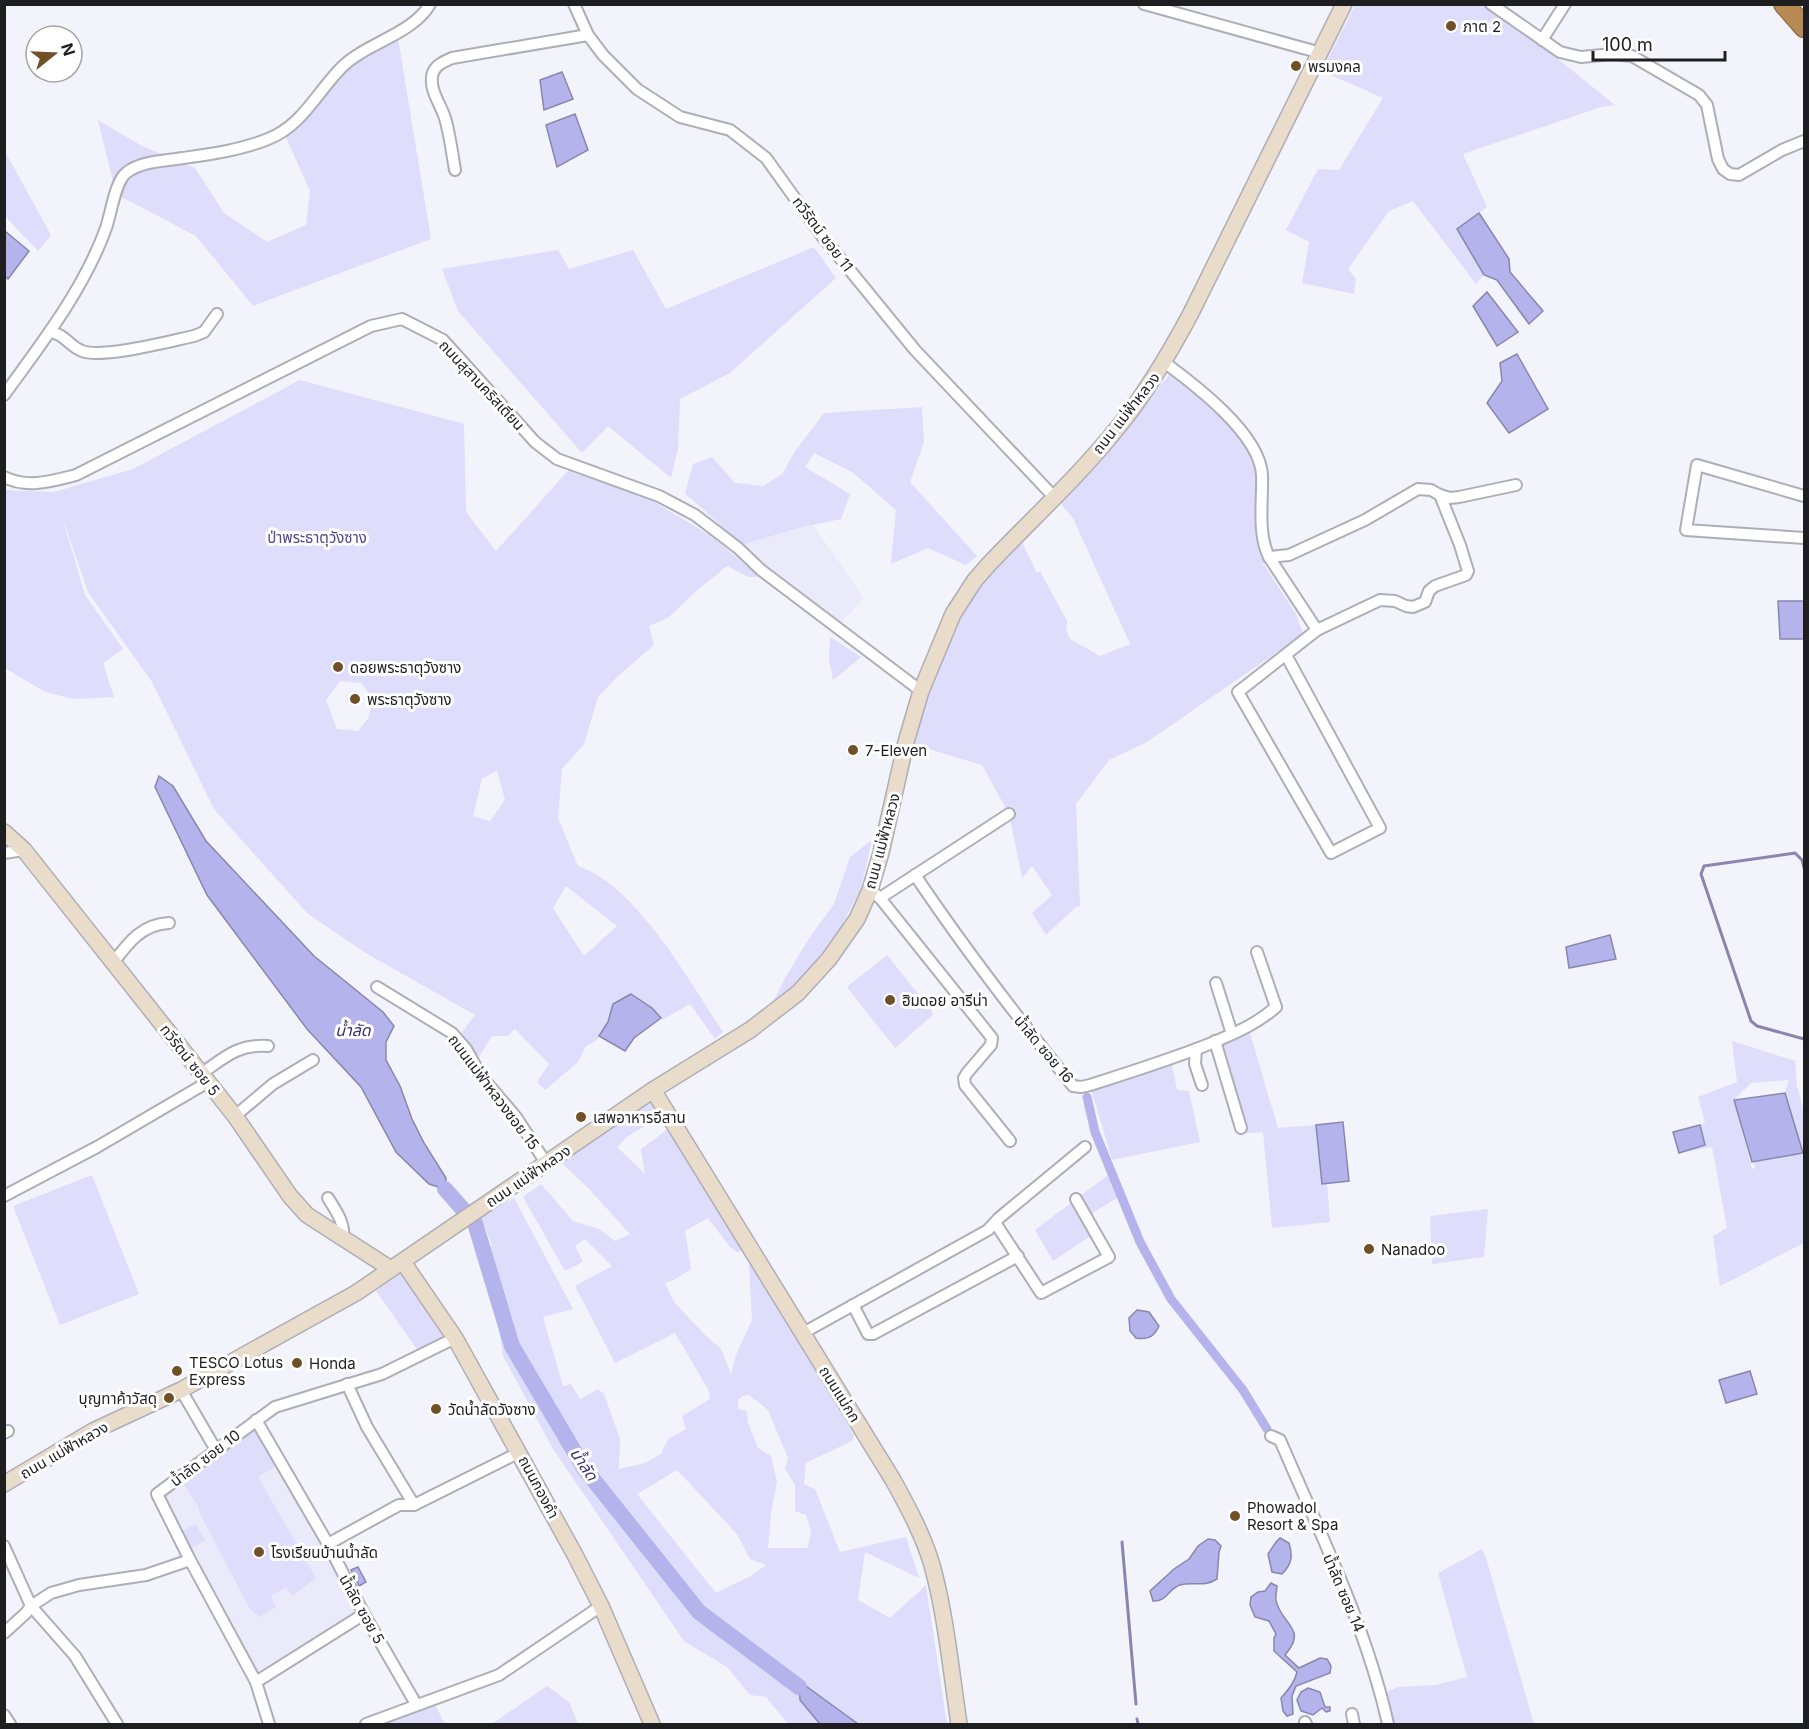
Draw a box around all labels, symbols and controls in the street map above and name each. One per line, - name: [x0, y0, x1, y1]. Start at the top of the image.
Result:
- place label: ภาต 2: [1463, 17, 1501, 36]
- marker: ภาต 2: [1444, 19, 1458, 33]
- north arrow: [24, 24, 84, 84]
- scale bar: [1593, 24, 1725, 62]
- text: 100 m: [1602, 34, 1653, 55]
- text: N: [57, 40, 80, 58]
- place label: พรมงคล: [1308, 57, 1361, 76]
- marker: พรมงคล: [1289, 59, 1303, 73]
- street label: ทวีรัตน์ ซอย 11: [789, 193, 857, 275]
- street label: ถนนสุสานคริสเตียน: [435, 336, 529, 434]
- street label: ถนน แม่ฟ้าหลวง: [1088, 368, 1164, 458]
- park label: ป่าพระธาตุวังซาง: [267, 528, 367, 547]
- place label: ดอยพระธาตุวังซาง: [350, 658, 461, 677]
- marker: ดอยพระธาตุวังซาง: [331, 660, 345, 674]
- place label: พระธาตุวังซาง: [367, 690, 452, 709]
- marker: พระธาตุวังซาง: [348, 692, 362, 706]
- place label: 7-Eleven: [865, 741, 927, 760]
- marker: 7-Eleven: [846, 743, 860, 757]
- street label: ถนน แม่ฟ้าหลวง: [860, 791, 904, 891]
- place label: ฮิมดอย อารีน่า: [902, 991, 988, 1010]
- marker: ฮิมดอย อารีน่า: [883, 993, 897, 1007]
- street label: น้ำลัด ซอย 16: [1010, 1011, 1079, 1087]
- water label: น้ำลัด: [335, 1019, 372, 1040]
- street label: ทวีรัตน์ ซอย 5: [156, 1020, 224, 1100]
- street label: ถนนแม่ฟ้าหลวงซอย 15: [444, 1031, 544, 1153]
- place label: เสพอาหารอีสาน: [593, 1108, 686, 1127]
- marker: เสพอาหารอีสาน: [574, 1110, 588, 1124]
- street label: ถนน แม่ฟ้าหลวง: [482, 1141, 574, 1211]
- place label: Nanadoo: [1381, 1240, 1445, 1259]
- marker: Nanadoo: [1362, 1242, 1376, 1256]
- place label: TESCO Lotus Express: [189, 1353, 283, 1389]
- place label: Honda: [309, 1354, 356, 1373]
- marker: Honda: [290, 1356, 304, 1370]
- street label: ถนนแม่กก: [815, 1362, 865, 1426]
- marker: TESCO Lotus Express: [170, 1364, 184, 1378]
- place label: บุญทาค้าวัสดุ: [79, 1389, 157, 1408]
- marker: บุญทาค้าวัสดุ: [162, 1391, 176, 1405]
- place label: วัดน้ำลัดวังซาง: [448, 1399, 536, 1419]
- marker: วัดน้ำลัดวังซาง: [429, 1402, 443, 1416]
- street label: ถนน แม่ฟ้าหลวง: [17, 1417, 111, 1483]
- street label: น้ำลัด ซอย 10: [166, 1425, 244, 1491]
- water label: น้ำลัด: [566, 1443, 604, 1485]
- street label: ถนนกองคำ: [515, 1452, 563, 1522]
- place label: Phowadol Resort & Spa: [1247, 1498, 1338, 1534]
- marker: Phowadol Resort & Spa: [1228, 1509, 1242, 1523]
- place label: โรงเรียนบ้านน้ำลัด: [271, 1542, 378, 1562]
- marker: โรงเรียนบ้านน้ำลัด: [252, 1545, 266, 1559]
- street label: น้ำลัด ซอย 14: [1319, 1551, 1370, 1635]
- street label: น้ำลัด ซอย 5: [335, 1570, 390, 1647]

